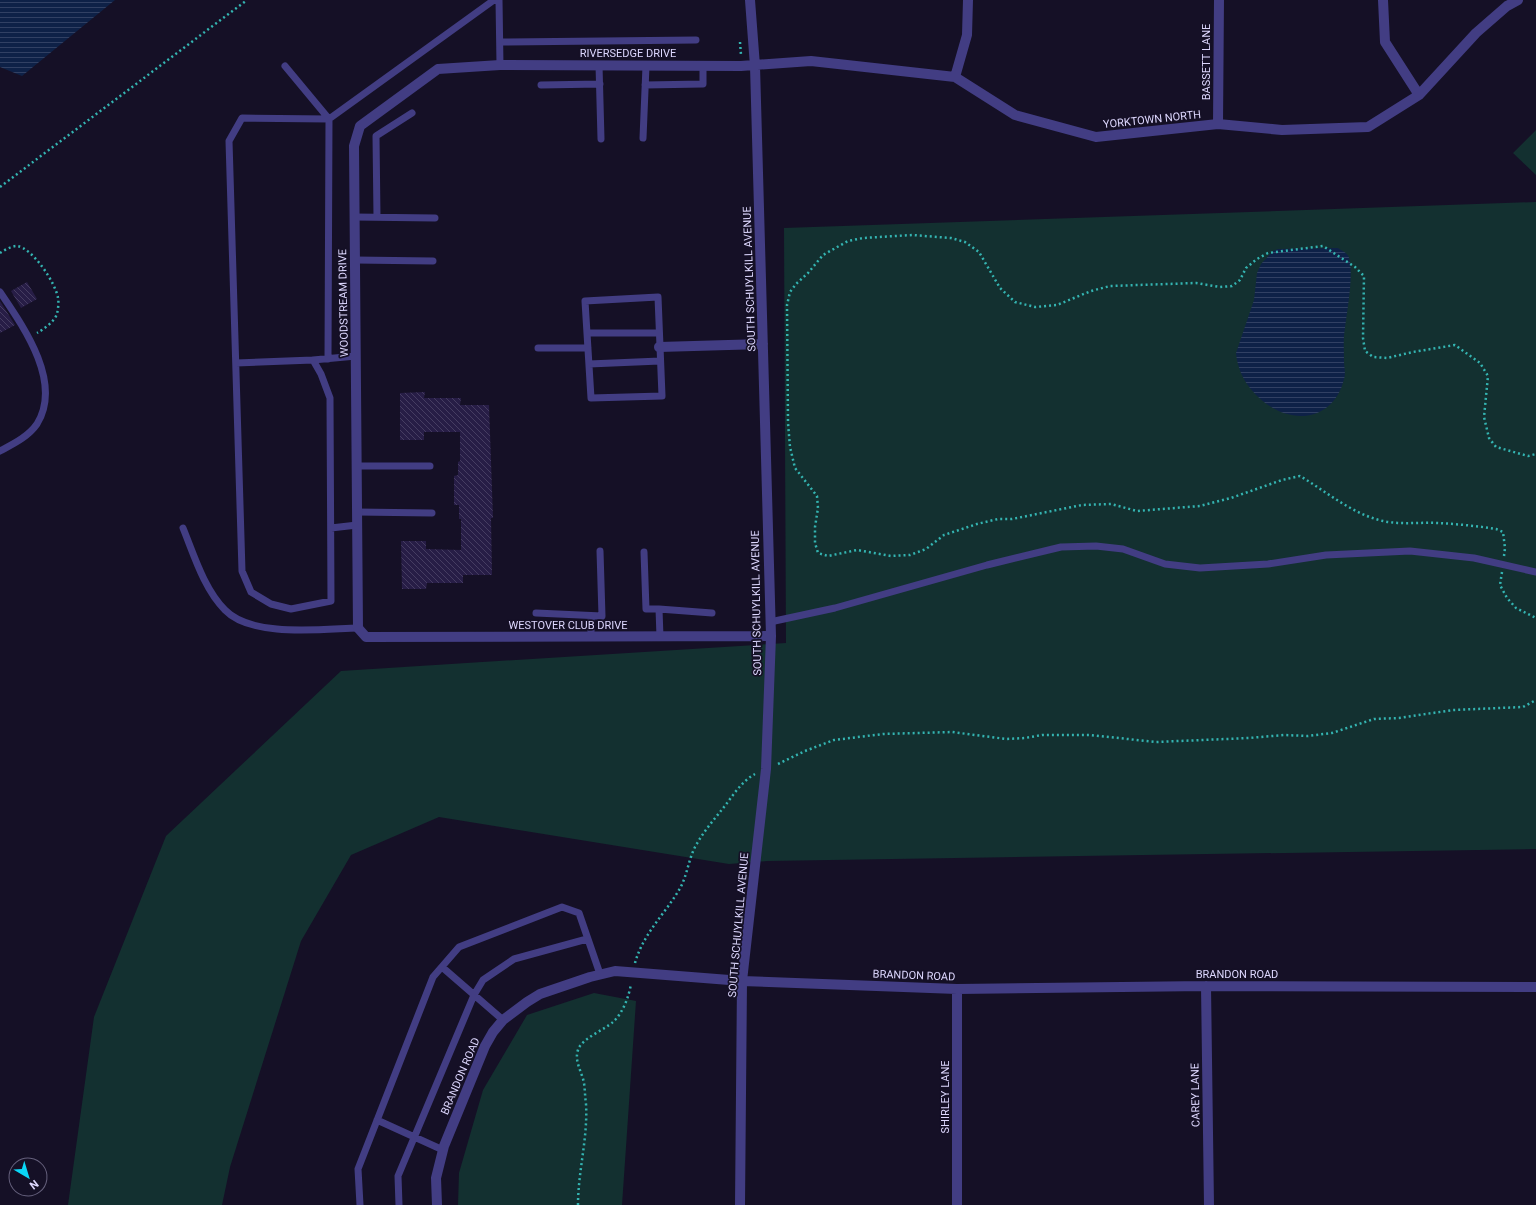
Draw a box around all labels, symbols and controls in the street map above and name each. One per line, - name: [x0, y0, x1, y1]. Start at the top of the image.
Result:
- street label: BASSETT LANE: [1200, 24, 1213, 100]
- street label: RIVERSEDGE DRIVE: [580, 47, 676, 60]
- street label: YORKTOWN NORTH: [1103, 108, 1202, 131]
- street label: SOUTH SCHUYLKILL AVENUE: [740, 206, 759, 352]
- street label: WOODSTREAM DRIVE: [336, 249, 351, 357]
- street label: SOUTH SCHUYLKILL AVENUE: [749, 530, 764, 676]
- street label: WESTOVER CLUB DRIVE: [509, 619, 627, 632]
- street label: SOUTH SCHUYLKILL AVENUE: [726, 852, 751, 998]
- street label: BRANDON ROAD: [872, 968, 956, 983]
- street label: BRANDON ROAD: [1196, 968, 1278, 981]
- street label: BRANDON ROAD: [438, 1036, 483, 1117]
- street label: SHIRLEY LANE: [939, 1061, 952, 1133]
- street label: CAREY LANE: [1188, 1063, 1203, 1127]
- north arrow: [8, 1157, 48, 1197]
- text: N: [27, 1177, 41, 1192]

